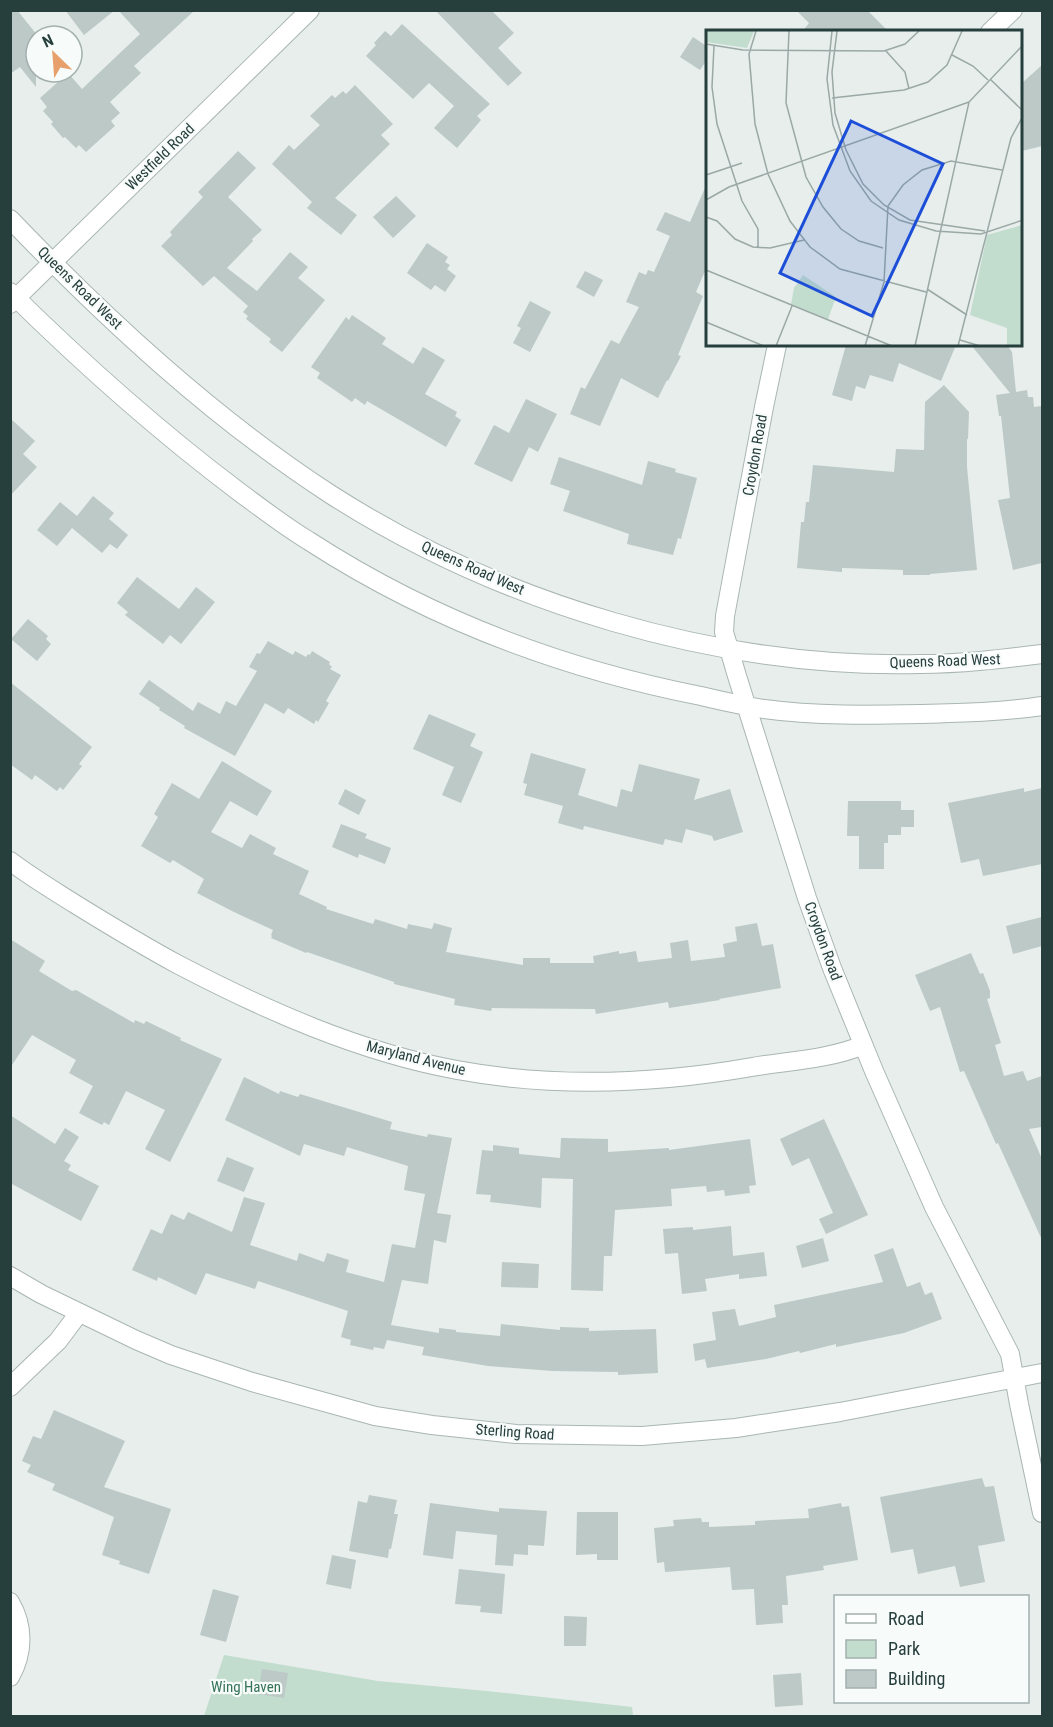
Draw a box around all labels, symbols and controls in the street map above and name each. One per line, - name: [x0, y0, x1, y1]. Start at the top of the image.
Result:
- north arrow: [24, 24, 84, 84]
- text: N: [39, 30, 56, 52]
- inset map: [706, 30, 1023, 346]
- street label: Westfield Road: [122, 120, 198, 194]
- street label: Queens Road West: [34, 243, 126, 333]
- street label: Croydon Road: [739, 413, 771, 497]
- street label: Queens Road West: [419, 537, 527, 599]
- street label: Queens Road West: [889, 650, 1001, 672]
- street label: Croydon Road: [800, 899, 846, 983]
- street label: Maryland Avenue: [365, 1037, 467, 1079]
- street label: Sterling Road: [475, 1420, 555, 1444]
- legend: [834, 1595, 1029, 1703]
- text: Road: [888, 1608, 924, 1629]
- text: Park: [888, 1638, 920, 1659]
- text: Building: [888, 1668, 945, 1689]
- park label: Wing Haven: [211, 1678, 281, 1696]

